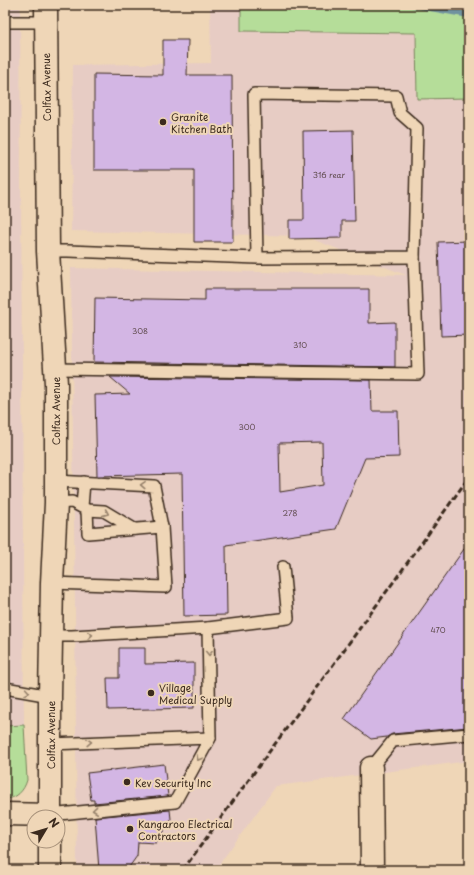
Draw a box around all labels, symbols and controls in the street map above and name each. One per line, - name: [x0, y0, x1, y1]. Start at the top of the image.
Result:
- street label: Colfax Avenue: [38, 52, 54, 121]
- place label: Granite Kitchen Bath: [171, 109, 232, 136]
- marker: Granite Kitchen Bath: [158, 117, 168, 127]
- house number: 316 rear: [313, 169, 346, 181]
- house number: 308: [132, 325, 148, 337]
- house number: 310: [293, 339, 307, 351]
- street label: Colfax Avenue: [48, 376, 63, 445]
- house number: 300: [238, 421, 256, 433]
- one-way arrow: [140, 481, 146, 490]
- house number: 278: [282, 507, 298, 519]
- one-way arrow: [102, 508, 109, 516]
- house number: 470: [430, 624, 446, 636]
- one-way arrow: [87, 631, 93, 640]
- one-way arrow: [205, 650, 213, 656]
- place label: Village Medical Supply: [159, 680, 233, 707]
- one-way arrow: [24, 687, 30, 696]
- marker: Village Medical Supply: [146, 688, 156, 698]
- street label: Colfax Avenue: [43, 700, 58, 769]
- one-way arrow: [86, 738, 92, 747]
- one-way arrow: [196, 754, 204, 761]
- place label: Kev Security Inc: [135, 775, 211, 790]
- marker: Kev Security Inc: [122, 777, 132, 787]
- one-way arrow: [92, 805, 98, 814]
- north arrow: [26, 809, 66, 849]
- text: N: [45, 814, 64, 831]
- place label: Kangaroo Electrical Contractors: [138, 816, 233, 843]
- marker: Kangaroo Electrical Contractors: [125, 824, 135, 834]

